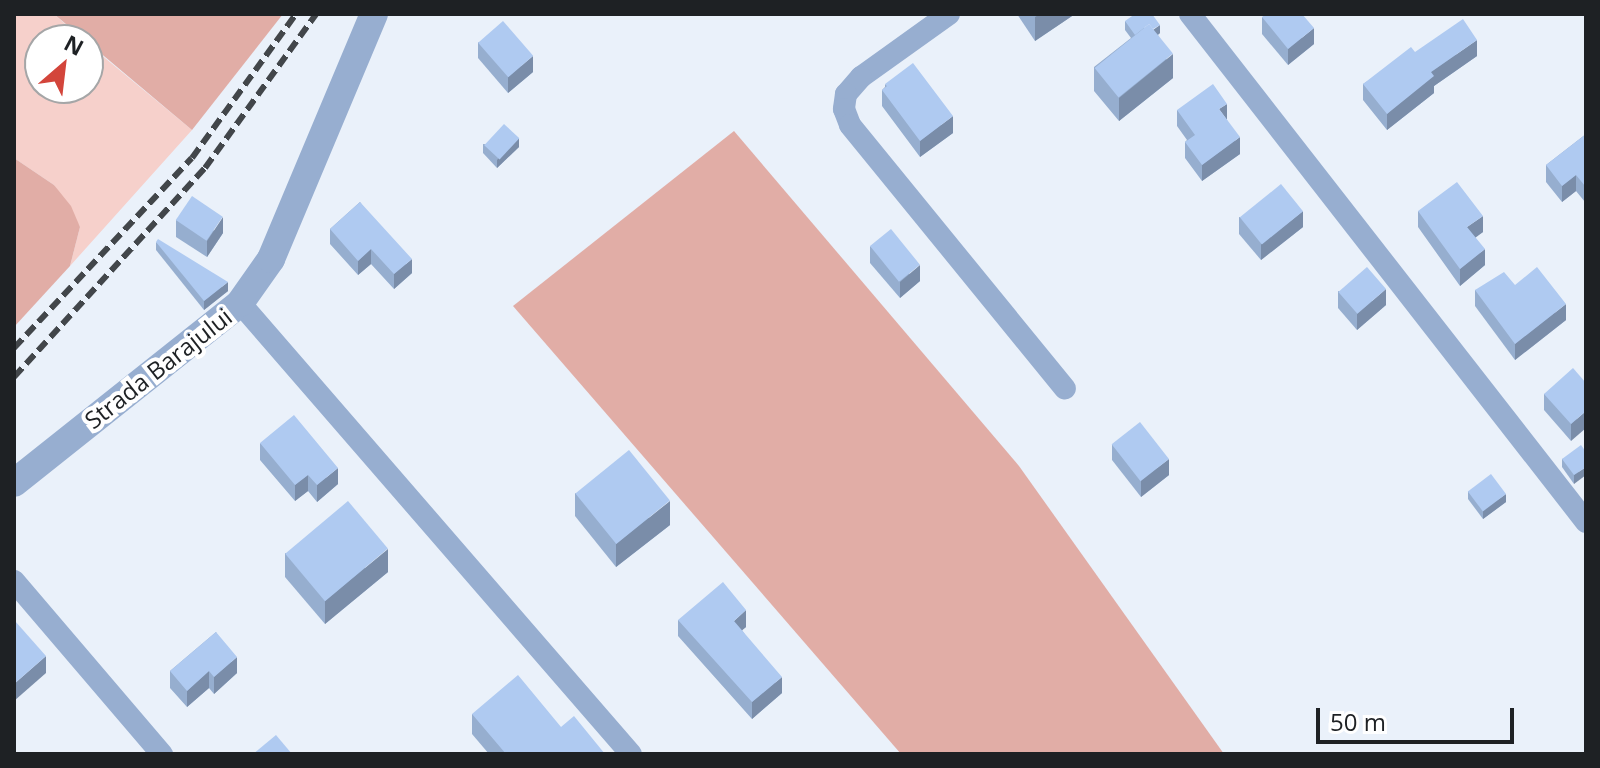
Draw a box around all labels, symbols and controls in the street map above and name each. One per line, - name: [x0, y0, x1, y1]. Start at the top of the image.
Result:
- north arrow: [24, 24, 104, 104]
- text: N: [59, 27, 89, 62]
- street label: Strada Barajului: [79, 302, 237, 434]
- scale bar: [1320, 692, 1518, 742]
- text: 50 m: [1330, 705, 1386, 738]

